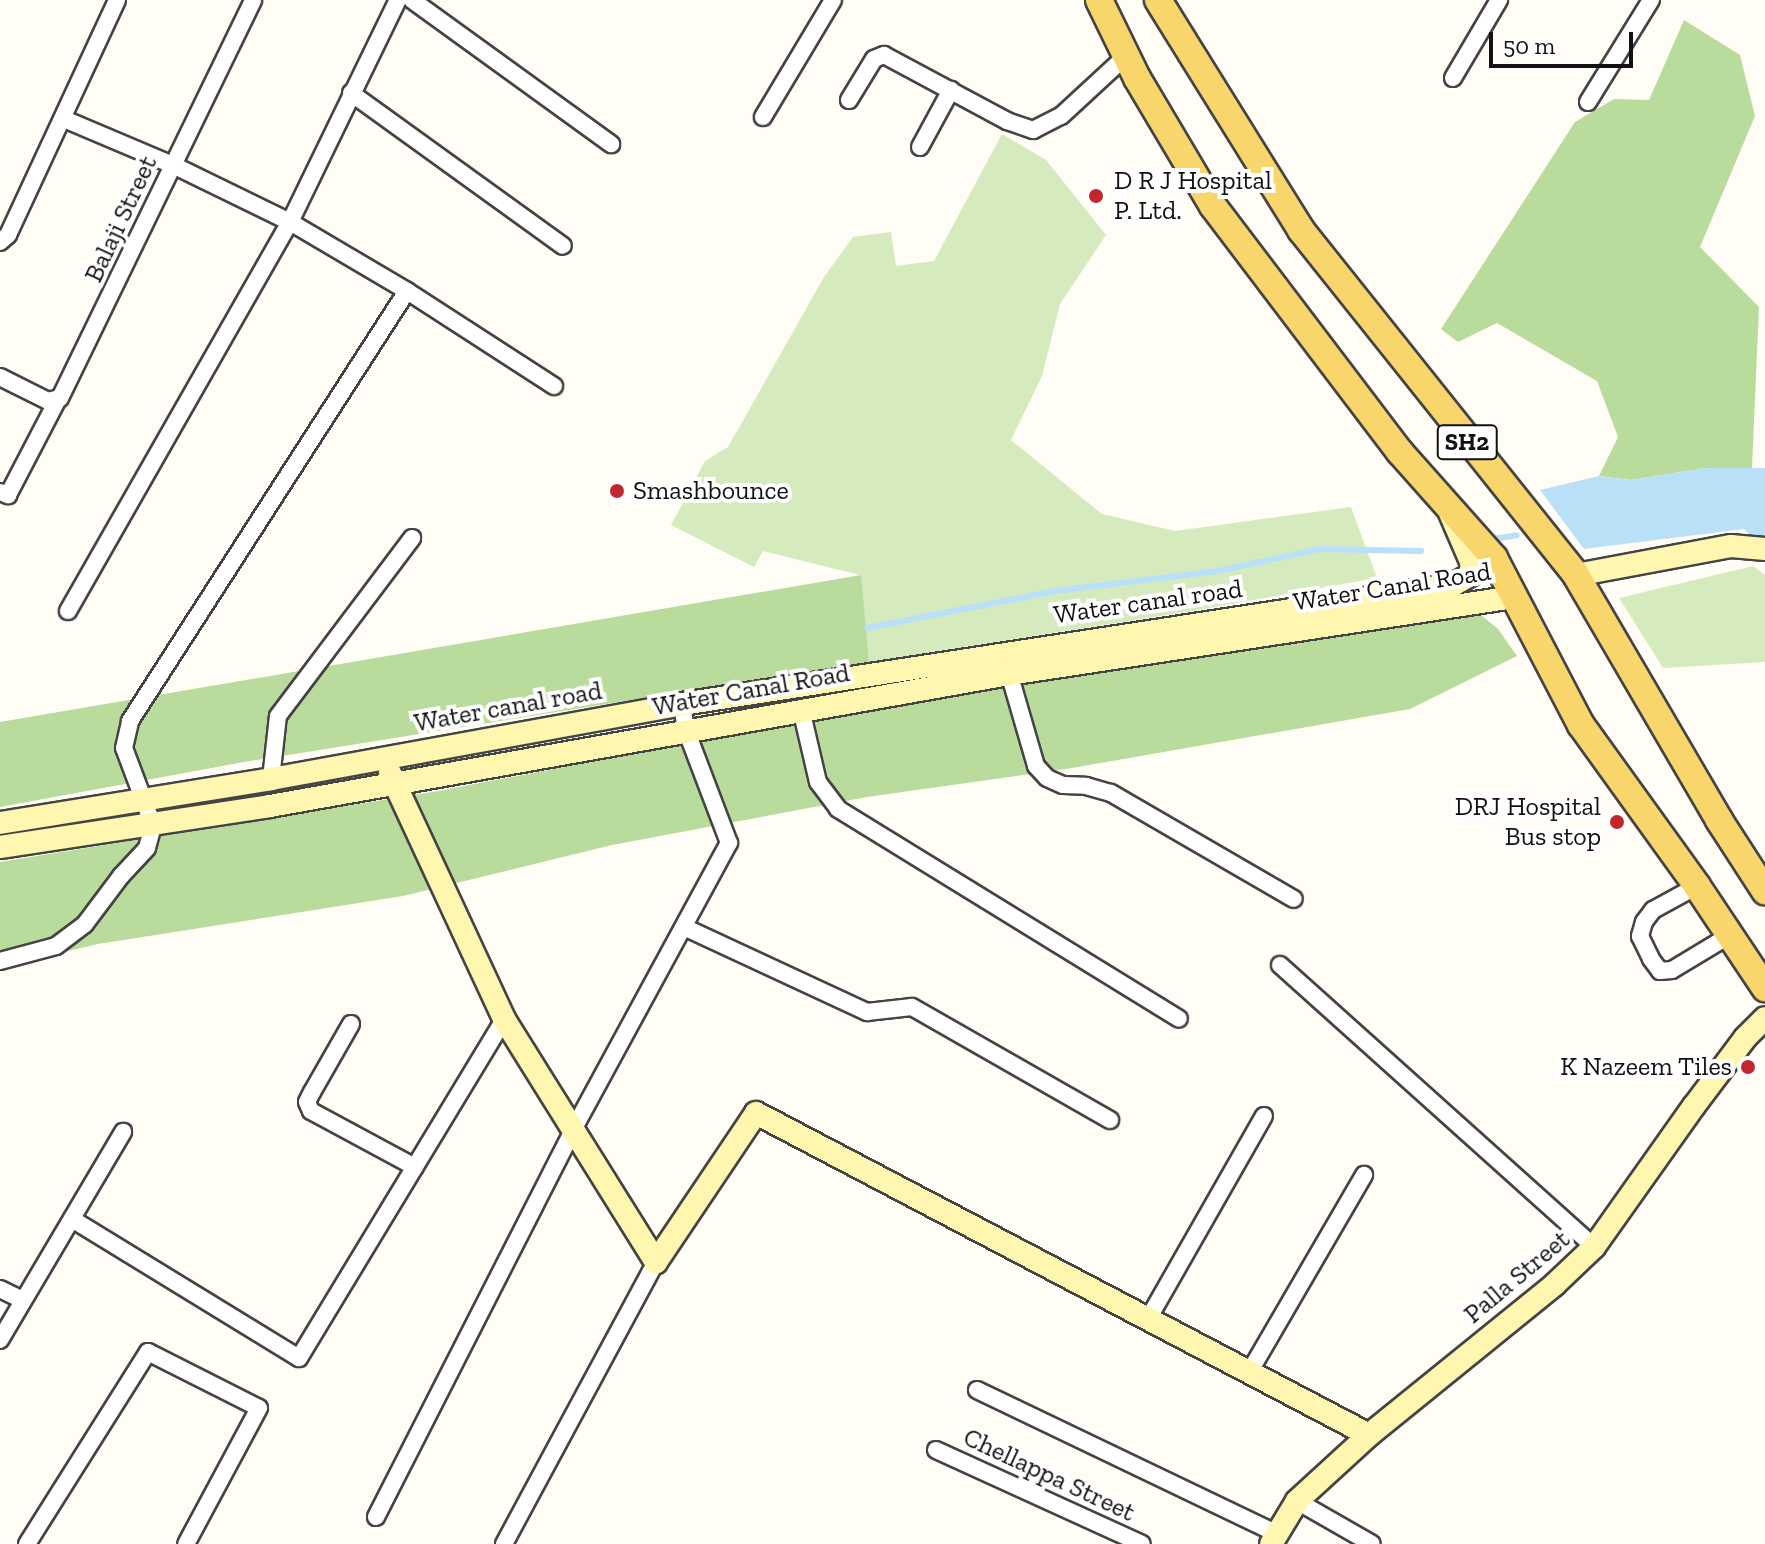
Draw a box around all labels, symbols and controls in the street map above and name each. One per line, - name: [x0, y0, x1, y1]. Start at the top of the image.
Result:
- scale bar: [1493, 16, 1637, 66]
- text: 50 m: [1503, 31, 1555, 60]
- street label: Balaji Street: [78, 151, 164, 287]
- place label: D R J Hospital P. Ltd.: [1114, 165, 1272, 226]
- marker: D R J Hospital P. Ltd.: [1085, 185, 1107, 207]
- road number: SH2: [1435, 422, 1499, 462]
- place label: Smashbounce: [633, 475, 789, 507]
- marker: Smashbounce: [608, 482, 626, 500]
- street label: Water Canal Road: [1291, 556, 1493, 618]
- street label: Water canal road: [1052, 573, 1244, 631]
- street label: Water Canal Road: [650, 657, 852, 723]
- street label: Water canal road: [412, 675, 604, 739]
- place label: DRJ Hospital Bus stop: [1455, 791, 1601, 852]
- marker: DRJ Hospital Bus stop: [1608, 813, 1626, 831]
- place label: K Nazeem Tiles: [1560, 1051, 1732, 1083]
- marker: K Nazeem Tiles: [1739, 1058, 1757, 1076]
- street label: Palla Street: [1458, 1224, 1576, 1330]
- street label: Chellappa Street: [958, 1422, 1140, 1528]

